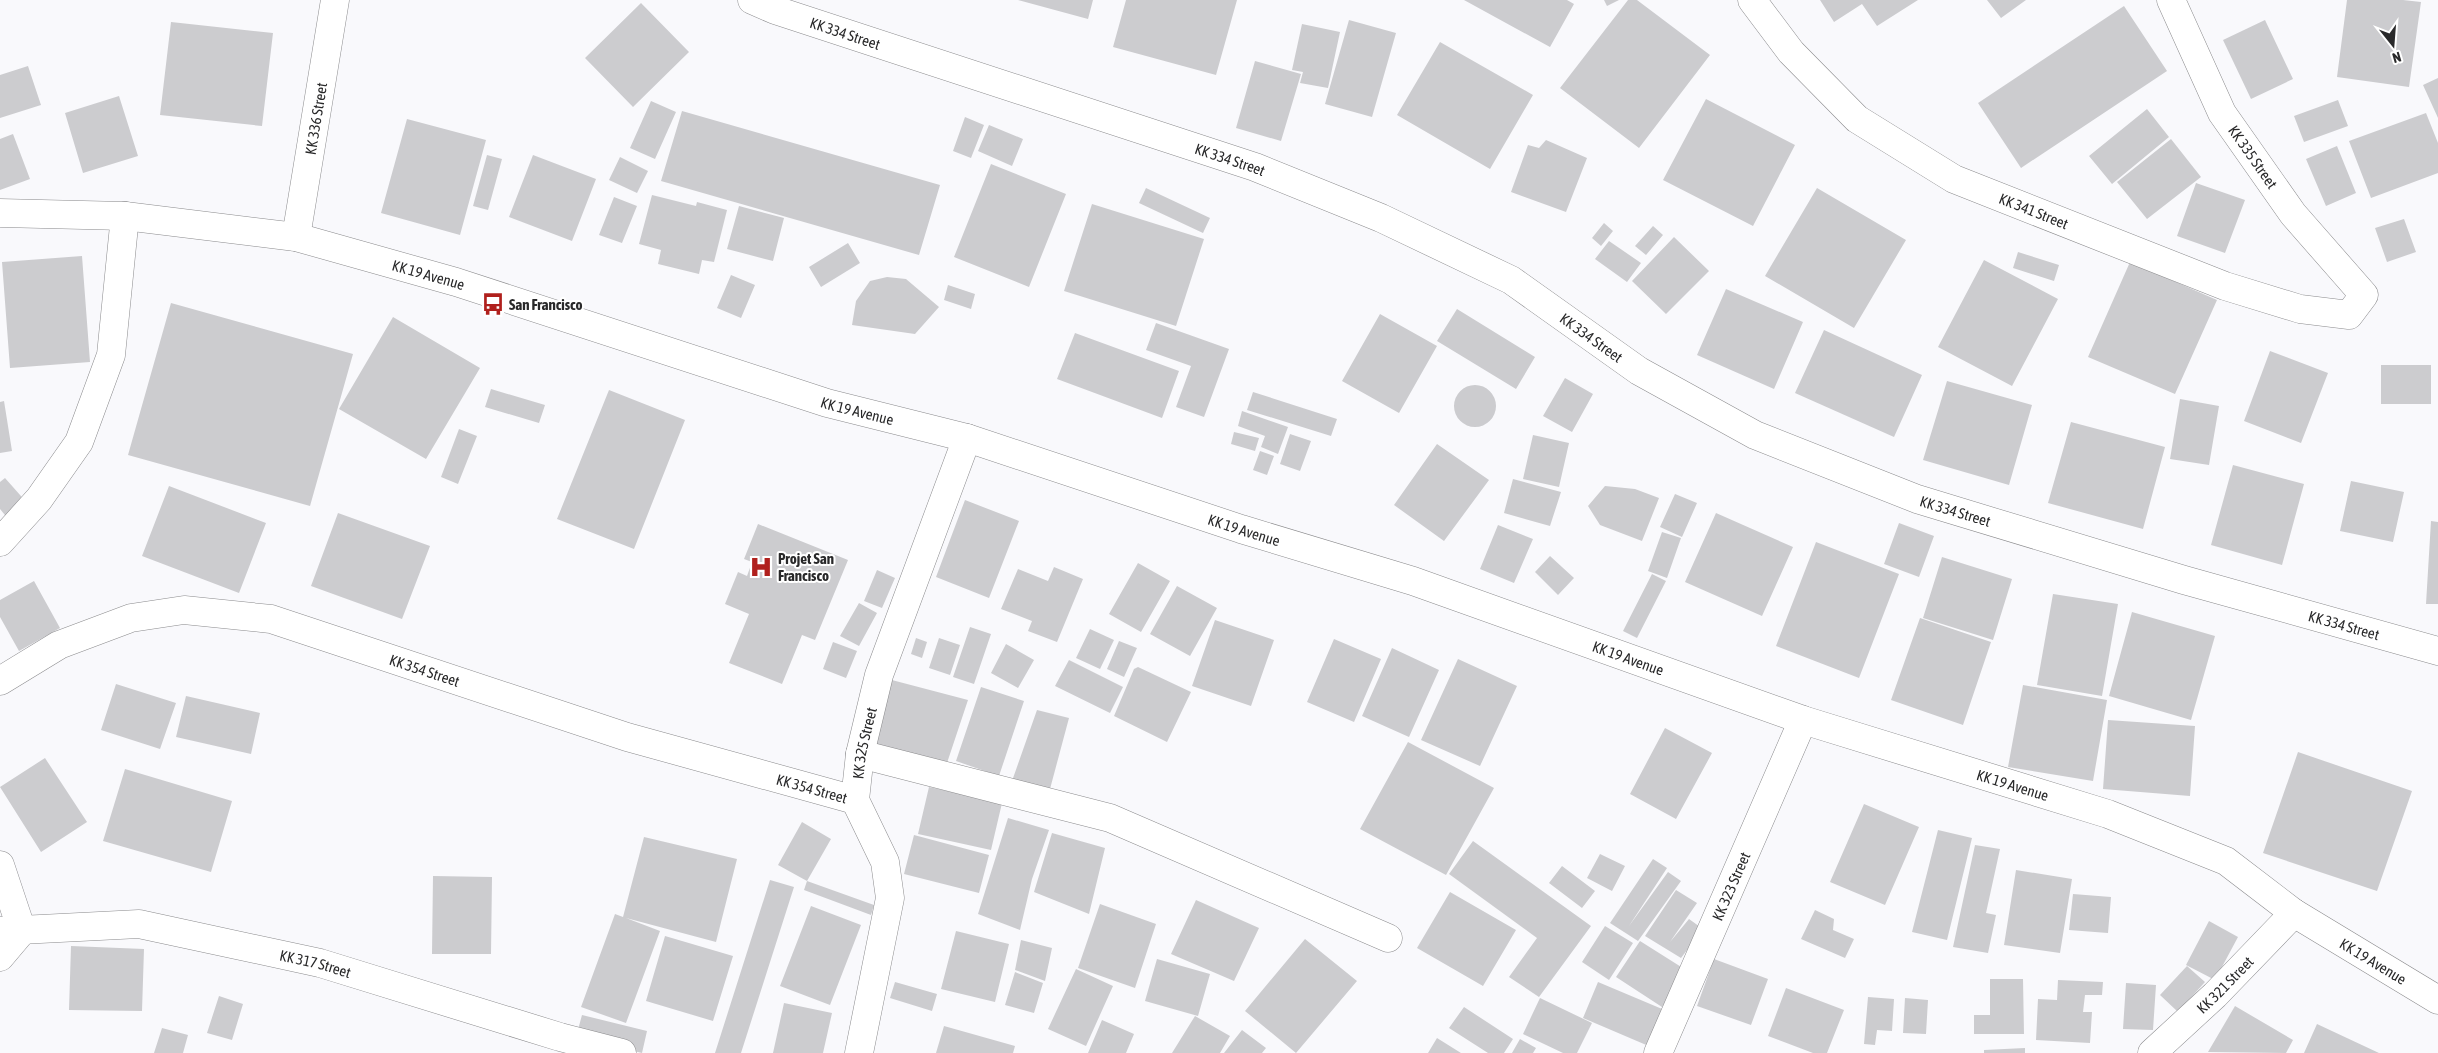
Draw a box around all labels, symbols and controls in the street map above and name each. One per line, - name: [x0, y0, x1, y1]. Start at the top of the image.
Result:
- street label: KK 334 Street: [808, 14, 883, 52]
- north arrow: [2368, 20, 2418, 70]
- text: N: [2391, 49, 2403, 66]
- street label: KK 336 Street: [301, 81, 330, 156]
- street label: KK 335 Street: [2225, 122, 2281, 192]
- street label: KK 334 Street: [1193, 139, 1268, 179]
- street label: KK 341 Street: [1997, 189, 2071, 232]
- street label: KK 19 Avenue: [390, 256, 467, 293]
- bus stop icon: San Francisco: [480, 291, 506, 317]
- place label: San Francisco: [509, 296, 583, 313]
- street label: KK 334 Street: [1557, 309, 1626, 365]
- street label: KK 19 Avenue: [819, 393, 896, 428]
- street label: KK 334 Street: [1918, 492, 1993, 529]
- street label: KK 19 Avenue: [1206, 510, 1282, 549]
- place label: Projet San Francisco: [778, 550, 834, 584]
- hospital icon: Projet San Francisco: [748, 554, 774, 580]
- street label: KK 334 Street: [2307, 607, 2382, 643]
- street label: KK 19 Avenue: [1590, 637, 1666, 678]
- street label: KK 354 Street: [387, 650, 462, 689]
- street label: KK 325 Street: [849, 705, 879, 780]
- street label: KK 19 Avenue: [1975, 766, 2051, 804]
- street label: KK 354 Street: [775, 770, 849, 806]
- street label: KK 323 Street: [1708, 849, 1753, 923]
- street label: KK 19 Avenue: [2337, 934, 2410, 988]
- street label: KK 317 Street: [278, 946, 353, 981]
- street label: KK 321 Street: [2193, 952, 2256, 1016]

